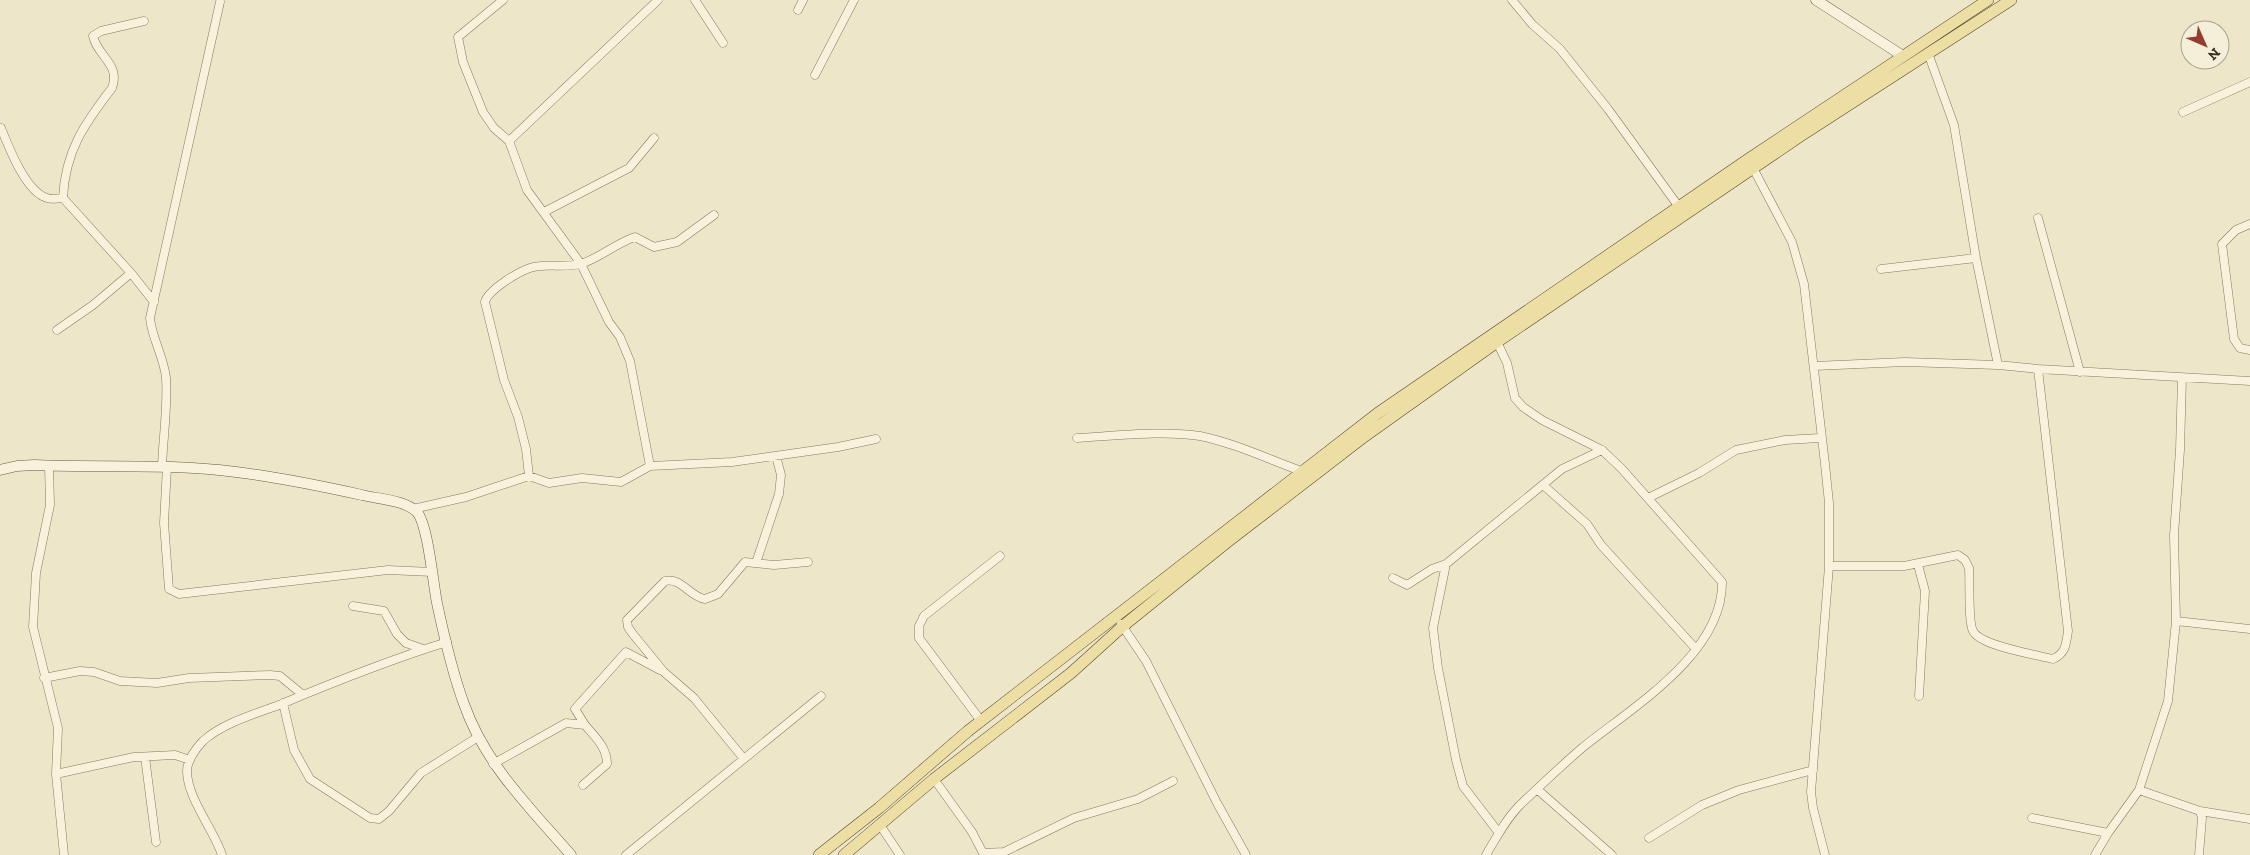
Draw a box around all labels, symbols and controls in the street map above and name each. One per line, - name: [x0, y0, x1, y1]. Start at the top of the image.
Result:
- north arrow: [2180, 20, 2230, 70]
- text: N: [2204, 44, 2224, 64]

